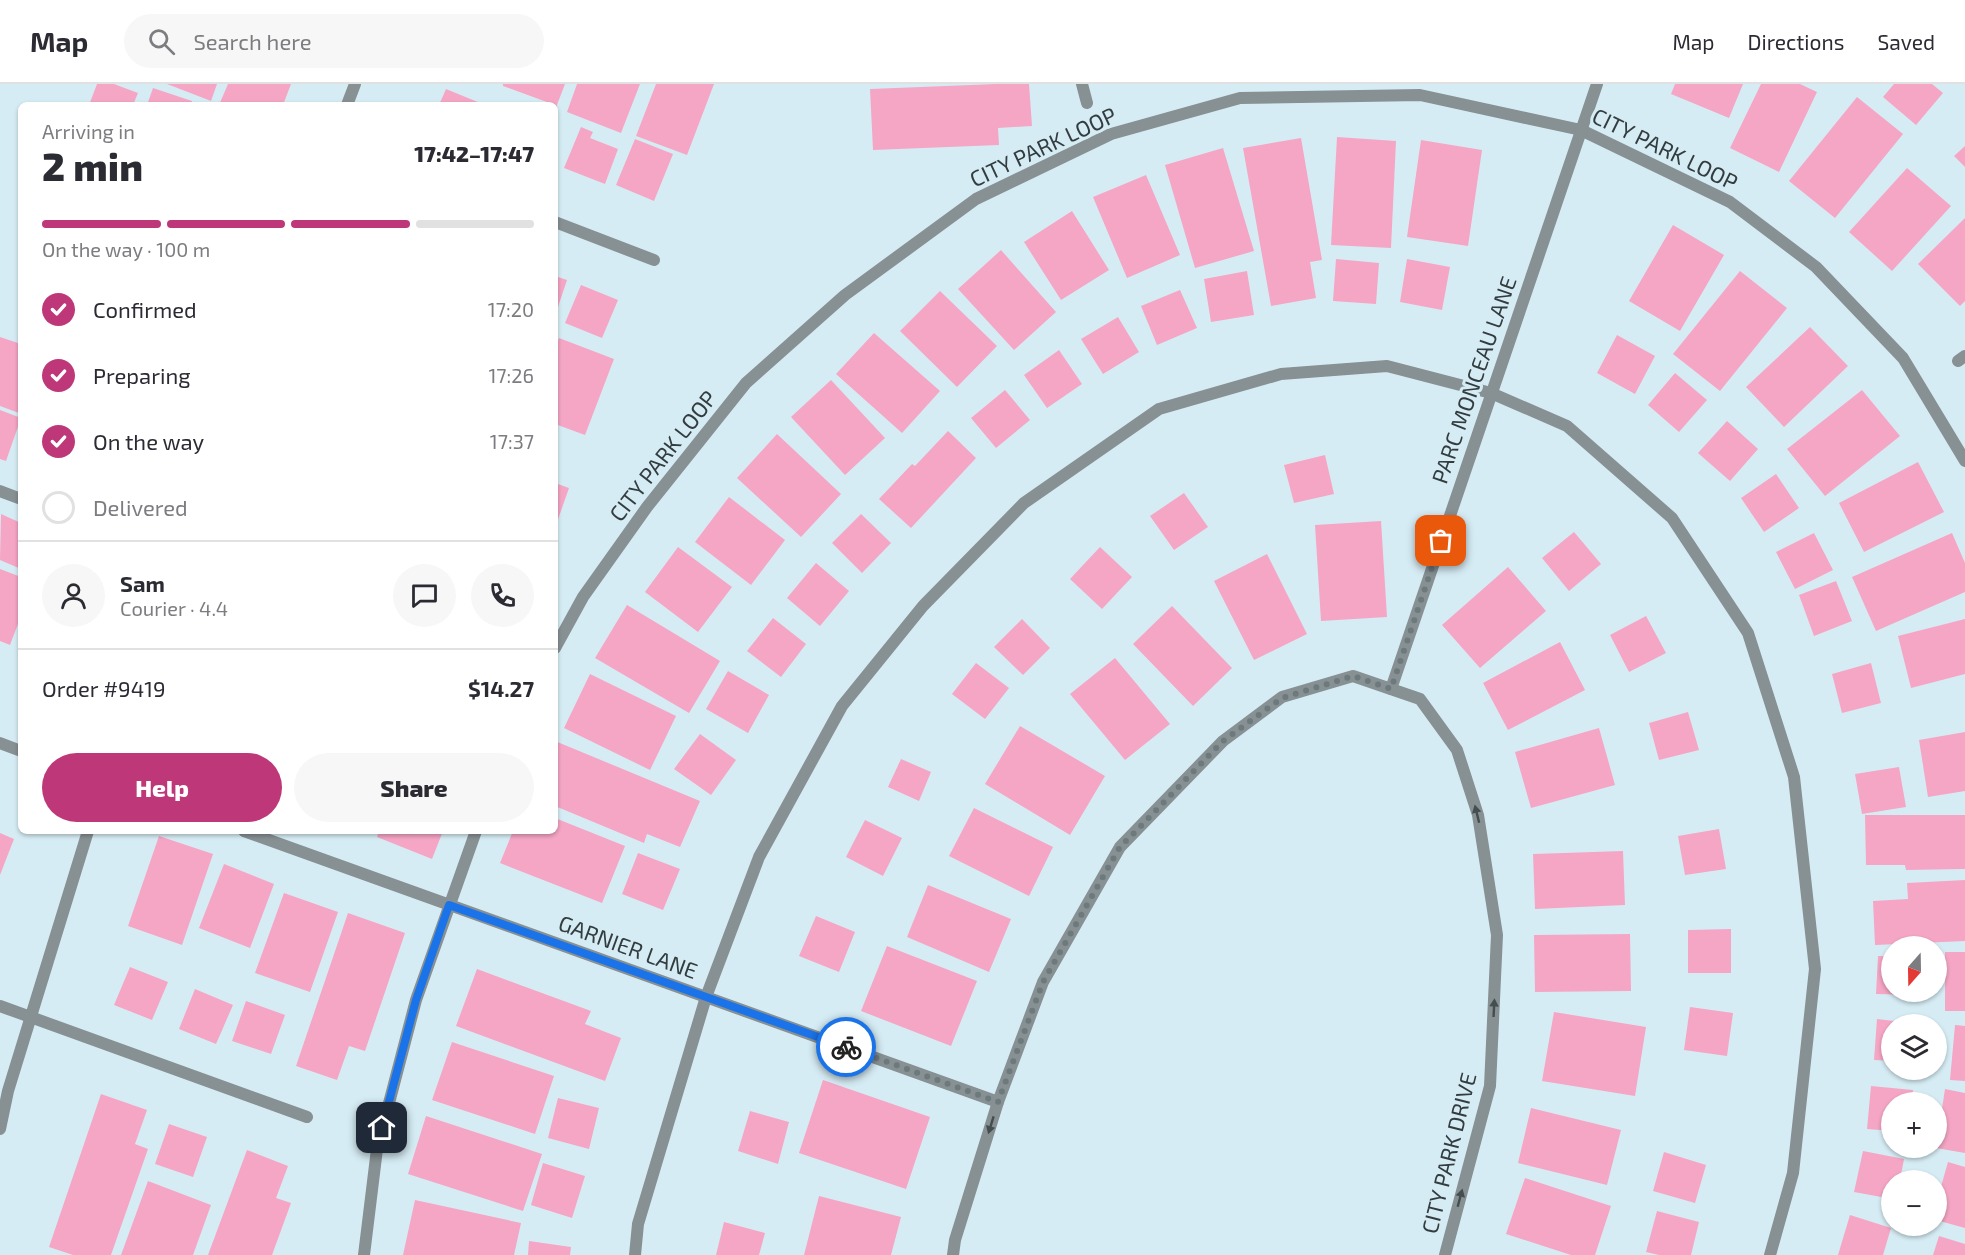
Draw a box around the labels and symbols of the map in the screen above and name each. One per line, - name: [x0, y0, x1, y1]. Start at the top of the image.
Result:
- street label: CITY PARK LOOP: [965, 101, 1120, 191]
- street label: CITY PARK LOOP: [1589, 102, 1742, 195]
- street label: PARC MONCEAU LANE: [1425, 273, 1521, 487]
- street label: CITY PARK LOOP: [603, 385, 721, 526]
- pin: [1415, 515, 1466, 566]
- one-way arrow: [1472, 805, 1482, 823]
- street label: GARNIER LANE: [555, 909, 701, 983]
- north arrow: [1881, 936, 1947, 1002]
- one-way arrow: [1489, 998, 1498, 1017]
- courier: [816, 1017, 876, 1077]
- street label: CITY PARK DRIVE: [1415, 1070, 1481, 1236]
- pin: [356, 1102, 407, 1153]
- one-way arrow: [986, 1116, 995, 1134]
- one-way arrow: [1456, 1189, 1466, 1208]

